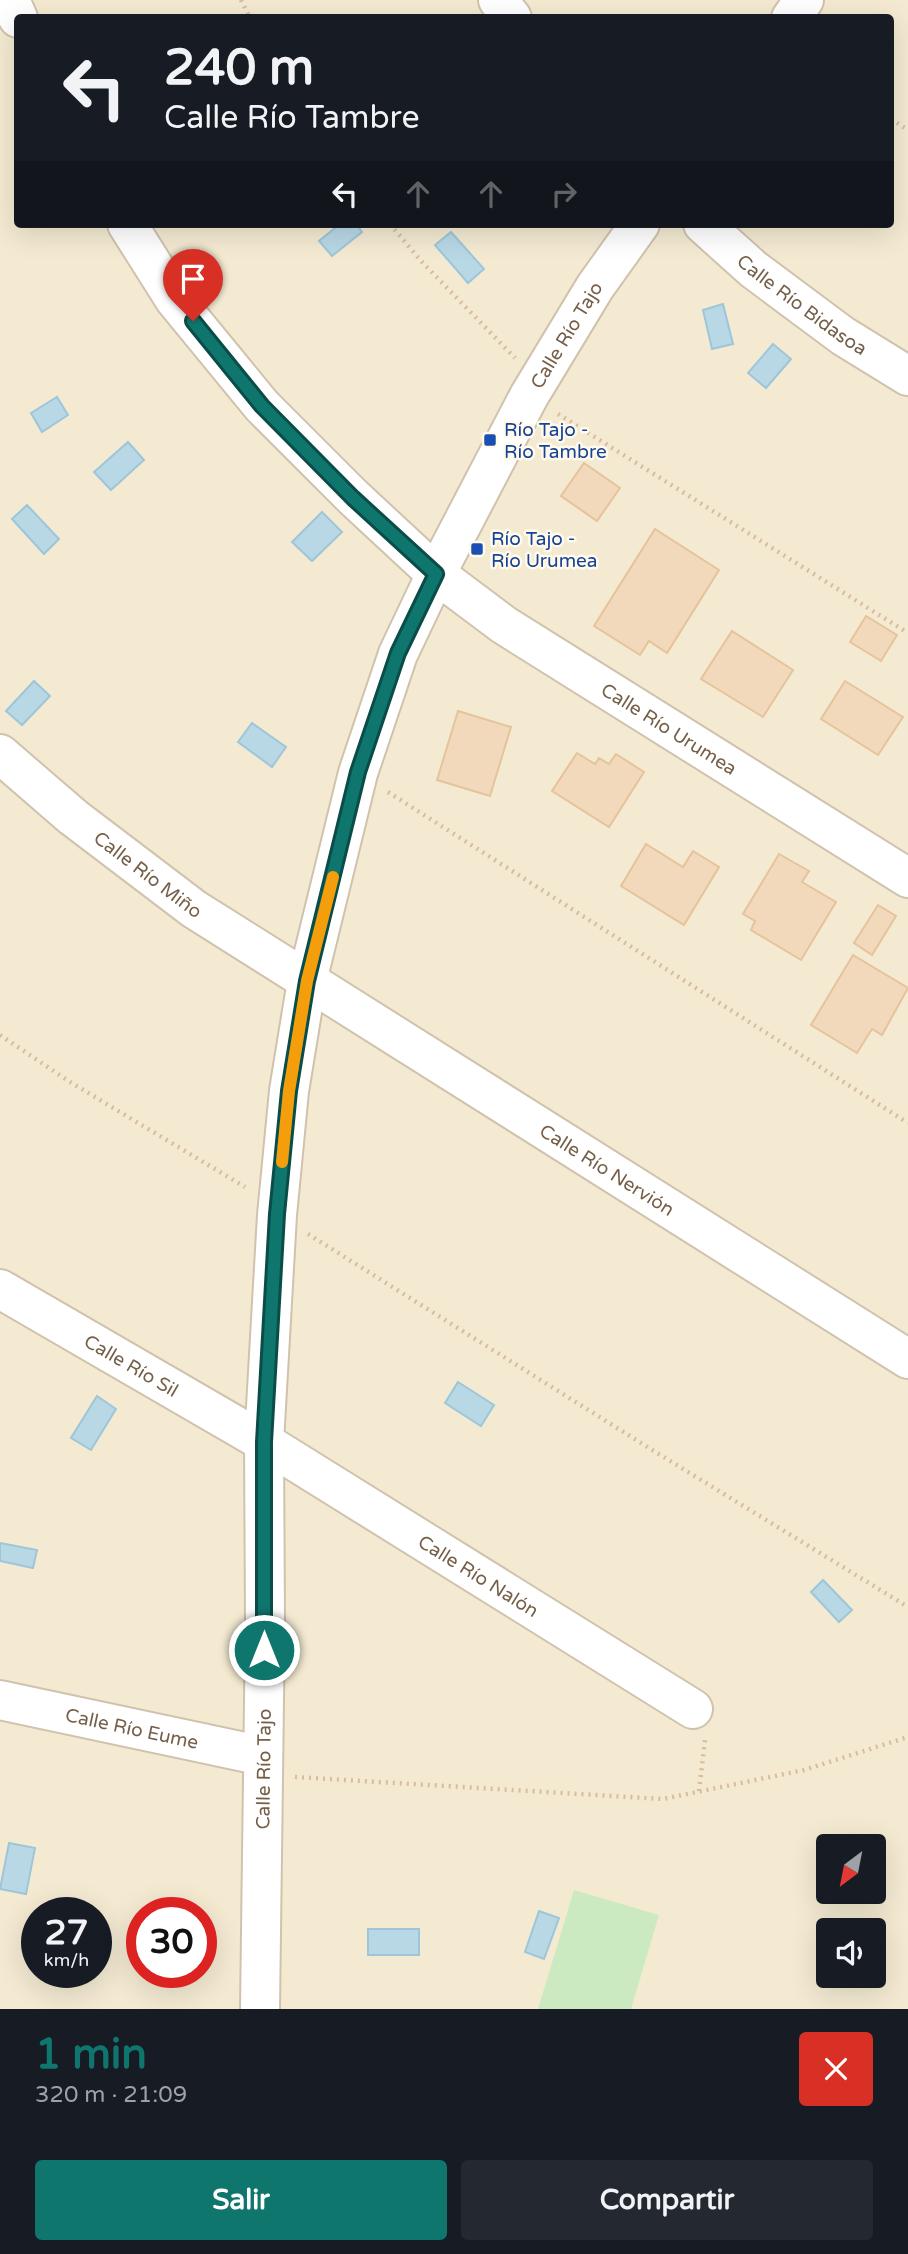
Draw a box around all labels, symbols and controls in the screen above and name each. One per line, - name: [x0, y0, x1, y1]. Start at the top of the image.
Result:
- text: 240 m: [164, 39, 314, 98]
- icon: left: [49, 42, 140, 133]
- text: Calle Río Tambre: [164, 99, 420, 137]
- icon: left: [326, 175, 364, 213]
- icon: ahead: [399, 175, 437, 213]
- icon: ahead: [472, 175, 510, 213]
- icon: right: [545, 175, 583, 213]
- pin: [163, 249, 223, 321]
- street label: Calle Río Bidasoa: [732, 250, 871, 360]
- icon: arrive: [174, 260, 212, 298]
- street label: Calle Río Tajo: [526, 278, 608, 393]
- place label: Río Tajo - Río Tambre: [504, 419, 607, 463]
- marker: Río Tajo - Río Tambre: [482, 432, 498, 448]
- place label: Río Tajo - Río Urumea: [491, 528, 598, 572]
- marker: Río Tajo - Río Urumea: [469, 541, 485, 557]
- street label: Calle Río Urumea: [597, 679, 741, 780]
- street label: Calle Río Miño: [89, 827, 206, 923]
- street label: Calle Río Nervión: [535, 1120, 678, 1221]
- street label: Calle Río Sil: [80, 1330, 182, 1402]
- street label: Calle Río Nalón: [414, 1531, 542, 1622]
- position arrow: [227, 1613, 301, 1687]
- street label: Calle Río Eume: [63, 1704, 200, 1754]
- street label: Calle Río Tajo: [252, 1708, 276, 1830]
- north arrow: [816, 1834, 886, 1904]
- map controls: [816, 1834, 886, 1988]
- speed limit sign: 30: [126, 1897, 217, 1988]
- text: 27: [45, 1912, 88, 1954]
- button: sound: [816, 1918, 886, 1988]
- text: km/h: [44, 1949, 89, 1971]
- text: 1 min: [35, 2029, 147, 2080]
- button: close: [799, 2032, 873, 2106]
- text: 320 m · 21:09: [35, 2081, 187, 2109]
- button: Salir: [35, 2160, 447, 2240]
- button: Compartir: [461, 2160, 873, 2240]

